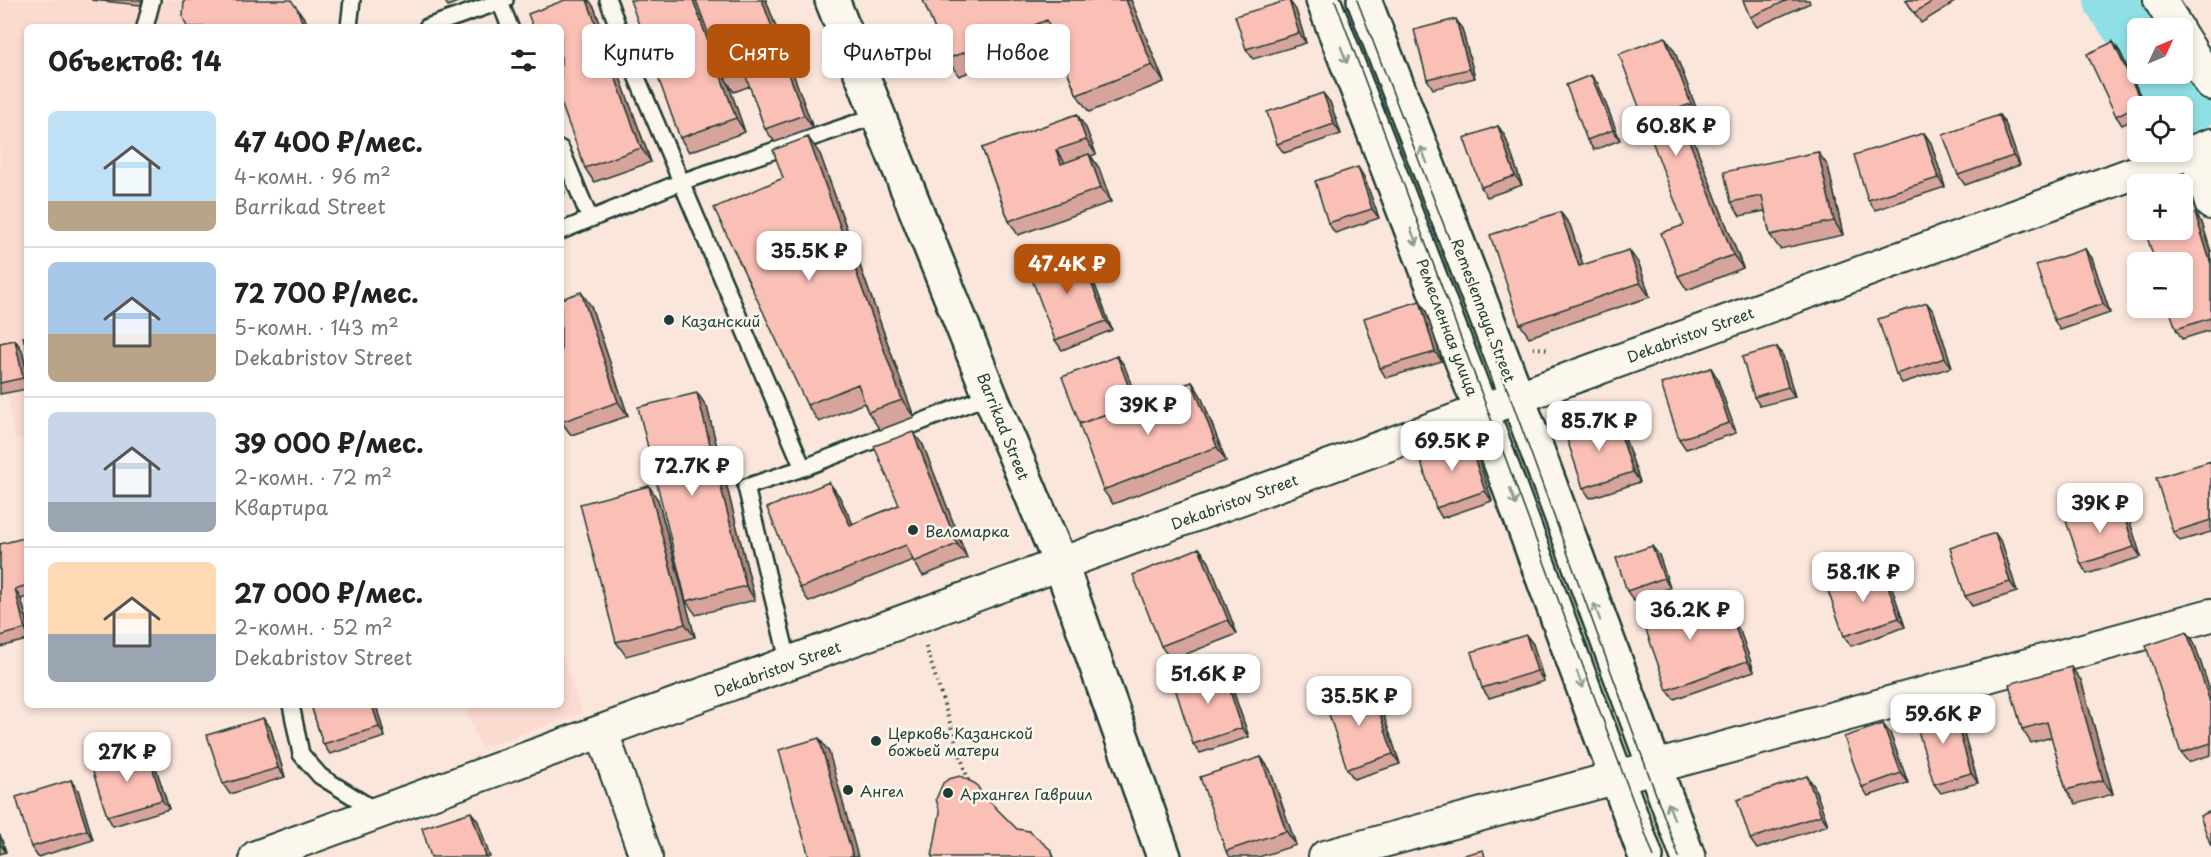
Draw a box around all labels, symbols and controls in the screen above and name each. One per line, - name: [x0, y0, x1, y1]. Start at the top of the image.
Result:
- north arrow: [2127, 18, 2193, 84]
- map controls: [2127, 18, 2193, 318]
- chip: Купить: [582, 24, 695, 78]
- chip: Снять: [707, 24, 810, 78]
- chip: Фильтры: [822, 24, 953, 78]
- chip: Новое: [965, 24, 1070, 78]
- text: Объектов: 14: [48, 41, 222, 80]
- icon: filters: [507, 44, 540, 77]
- one-way arrow: [1339, 45, 1350, 63]
- button: locate: [2127, 96, 2193, 162]
- pin: 60.8K ₽: [1621, 106, 1731, 157]
- text: 60.8K ₽: [1636, 110, 1716, 140]
- text: 47 400 ₽/мес.: [234, 122, 423, 161]
- icon: home: [96, 135, 168, 207]
- one-way arrow: [1418, 146, 1429, 165]
- text: 4-комн. · 96 m²: [234, 161, 391, 191]
- button: +: [2127, 174, 2193, 240]
- text: Barrikad Street: [234, 191, 386, 221]
- one-way arrow: [1409, 227, 1420, 245]
- pin: 35.5K ₽: [754, 231, 864, 282]
- text: 35.5K ₽: [770, 235, 848, 265]
- street label: Remeslennaya Street: [1446, 235, 1522, 385]
- pin: 47.4K ₽: [1012, 244, 1122, 295]
- text: 47.4K ₽: [1028, 248, 1106, 278]
- button: −: [2127, 252, 2193, 318]
- street label: Ремесленная улица: [1411, 255, 1485, 399]
- text: 72 700 ₽/мес.: [234, 273, 419, 312]
- icon: home: [96, 286, 168, 358]
- street label: Dekabristov Street: [1623, 300, 1757, 368]
- place label: Казанский: [681, 309, 760, 332]
- text: 5-комн. · 143 m²: [234, 312, 399, 342]
- marker: Казанский: [662, 313, 676, 327]
- text: Dekabristov Street: [234, 342, 412, 372]
- street label: Barrikad Street: [972, 369, 1036, 483]
- pin: 39K ₽: [1106, 385, 1190, 436]
- text: 39K ₽: [1119, 389, 1177, 419]
- pin: 85.7K ₽: [1544, 401, 1654, 452]
- text: 85.7K ₽: [1561, 405, 1637, 435]
- pin: 69.5K ₽: [1397, 421, 1507, 472]
- text: 39 000 ₽/мес.: [234, 423, 424, 462]
- text: 69.5K ₽: [1414, 425, 1490, 455]
- icon: home: [96, 436, 168, 508]
- pin: 72.7K ₽: [637, 446, 747, 497]
- text: 72.7K ₽: [654, 450, 730, 480]
- text: 2-комн. · 72 m²: [234, 462, 392, 492]
- street label: Dekabristov Street: [1167, 467, 1301, 535]
- pin: 39K ₽: [2058, 483, 2142, 534]
- text: 39K ₽: [2071, 487, 2129, 517]
- one-way arrow: [1508, 488, 1519, 506]
- text: Квартира: [234, 492, 328, 522]
- place label: Веломарка: [925, 519, 1010, 542]
- marker: Веломарка: [906, 523, 920, 537]
- pin: 58.1K ₽: [1808, 552, 1918, 603]
- text: 58.1K ₽: [1826, 556, 1900, 586]
- text: 27 000 ₽/мес.: [234, 573, 423, 612]
- icon: home: [96, 586, 168, 658]
- pin: 36.2K ₽: [1635, 590, 1745, 641]
- text: 36.2K ₽: [1650, 594, 1730, 624]
- one-way arrow: [1591, 604, 1602, 622]
- text: 2-комн. · 52 m²: [234, 612, 393, 642]
- street label: Dekabristov Street: [710, 634, 844, 702]
- text: Dekabristov Street: [234, 642, 412, 672]
- pin: 51.6K ₽: [1153, 654, 1263, 705]
- text: 51.6K ₽: [1170, 658, 1246, 688]
- one-way arrow: [1576, 671, 1587, 689]
- pin: 35.5K ₽: [1304, 676, 1414, 727]
- text: 35.5K ₽: [1320, 680, 1398, 710]
- pin: 59.6K ₽: [1888, 694, 1998, 745]
- text: 59.6K ₽: [1904, 698, 1982, 728]
- place label: Церковь Казанской божьей матери: [888, 721, 1033, 761]
- pin: 27K ₽: [85, 732, 169, 783]
- marker: Церковь Казанской божьей матери: [869, 734, 883, 748]
- text: 27K ₽: [98, 736, 156, 766]
- place label: Ангел: [860, 779, 904, 802]
- place label: Архангел Гавриил: [960, 782, 1093, 805]
- marker: Ангел: [841, 783, 855, 797]
- marker: Архангел Гавриил: [941, 786, 955, 800]
- one-way arrow: [1665, 803, 1676, 821]

